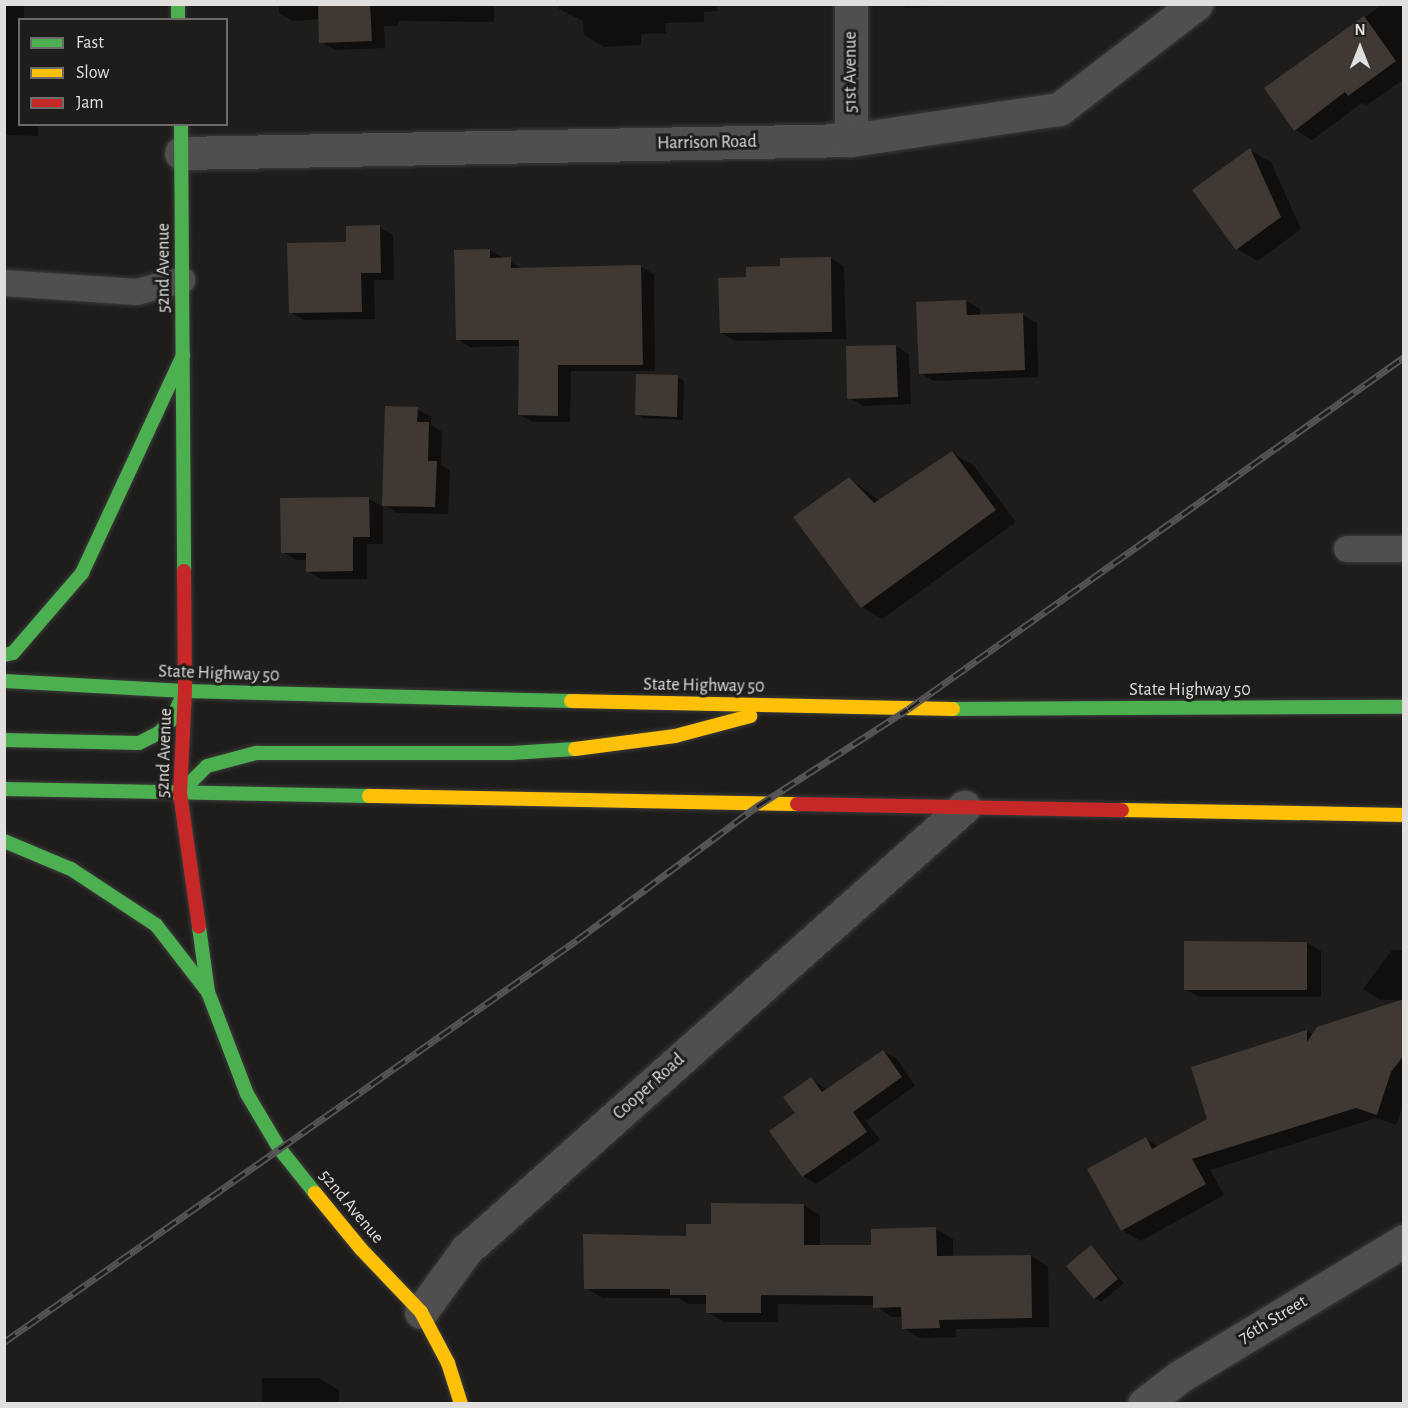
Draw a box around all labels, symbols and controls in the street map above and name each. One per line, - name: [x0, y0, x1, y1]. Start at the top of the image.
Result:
- legend: [18, 18, 228, 126]
- north arrow: [1330, 18, 1390, 78]
- text: N: [1354, 22, 1366, 38]
- street label: 51st Avenue: [840, 31, 862, 113]
- text: Fast: [76, 34, 104, 52]
- text: Slow: [76, 64, 109, 82]
- text: Jam: [76, 94, 104, 112]
- street label: Harrison Road: [657, 131, 757, 155]
- street label: 52nd Avenue: [153, 223, 175, 313]
- street label: State Highway 50: [158, 661, 280, 687]
- street label: State Highway 50: [643, 674, 765, 698]
- street label: State Highway 50: [1129, 679, 1251, 701]
- street label: 52nd Avenue: [153, 708, 177, 798]
- street label: Cooper Road: [609, 1049, 689, 1125]
- street label: 52nd Avenue: [314, 1166, 388, 1248]
- street label: 76th Street: [1235, 1291, 1311, 1349]

